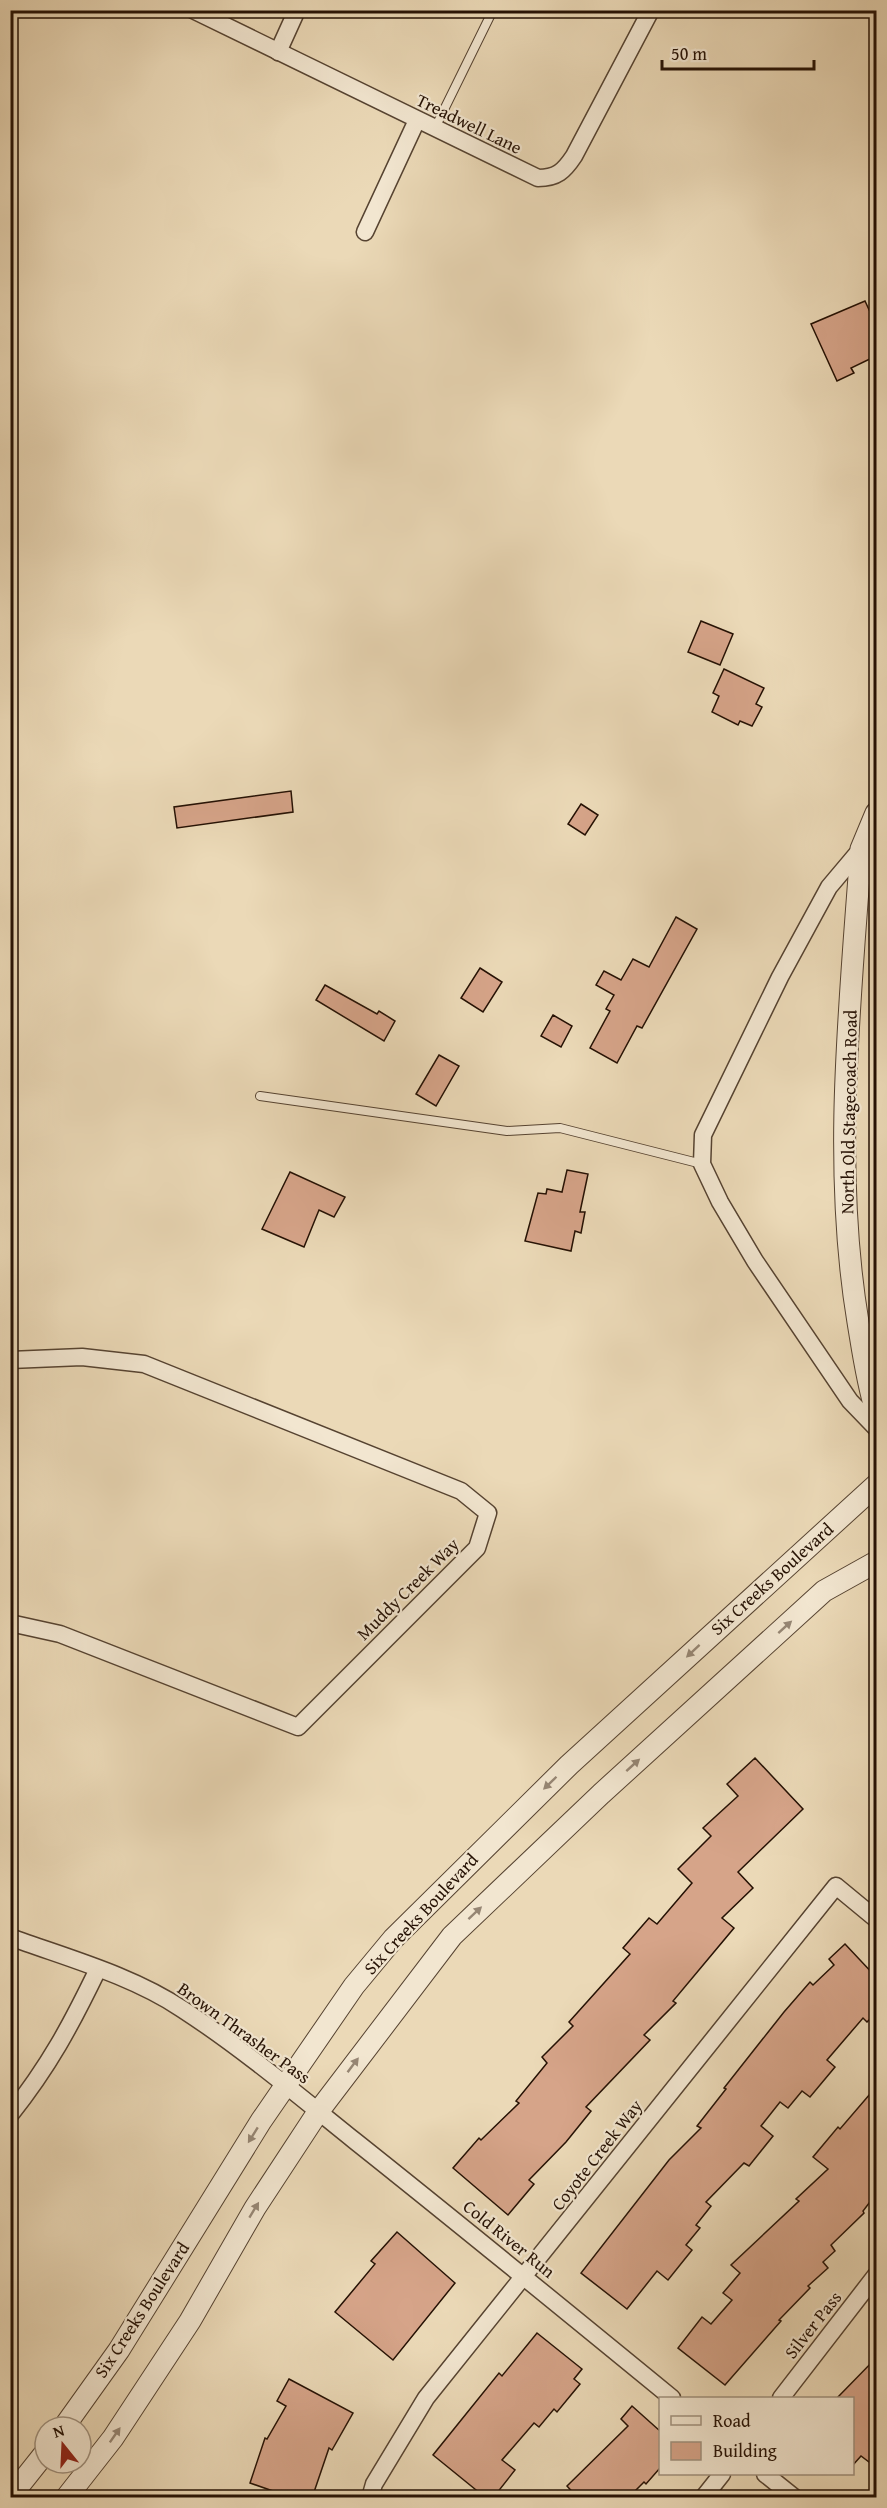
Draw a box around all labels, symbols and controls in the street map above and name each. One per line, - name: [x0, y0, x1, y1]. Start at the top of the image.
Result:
- scale bar: [662, 33, 814, 71]
- text: 50 m: [671, 40, 707, 67]
- street label: Treadwell Lane: [412, 86, 527, 161]
- street label: North Old Stagecoach Road: [833, 1009, 864, 1214]
- street label: Six Creeks Boulevard: [704, 1516, 840, 1641]
- street label: Muddy Creek Way: [350, 1531, 465, 1646]
- one-way arrow: [777, 1620, 792, 1634]
- one-way arrow: [686, 1644, 701, 1657]
- one-way arrow: [625, 1758, 640, 1772]
- one-way arrow: [543, 1776, 557, 1790]
- street label: Six Creeks Boulevard: [357, 1847, 485, 1981]
- one-way arrow: [468, 1906, 483, 1920]
- street label: Brown Thrasher Pass: [172, 1975, 316, 2090]
- one-way arrow: [347, 2057, 359, 2073]
- street label: Coyote Creek Way: [545, 2093, 649, 2216]
- one-way arrow: [247, 2127, 258, 2143]
- street label: Cold River Run: [457, 2193, 561, 2284]
- one-way arrow: [248, 2202, 259, 2218]
- street label: Six Creeks Boulevard: [87, 2236, 196, 2383]
- street label: Silver Pass: [777, 2285, 848, 2364]
- legend: [659, 2397, 854, 2475]
- text: Road: [713, 2407, 751, 2434]
- north arrow: [33, 2415, 93, 2475]
- text: N: [50, 2418, 67, 2444]
- one-way arrow: [109, 2427, 121, 2443]
- text: Building: [713, 2437, 777, 2464]

